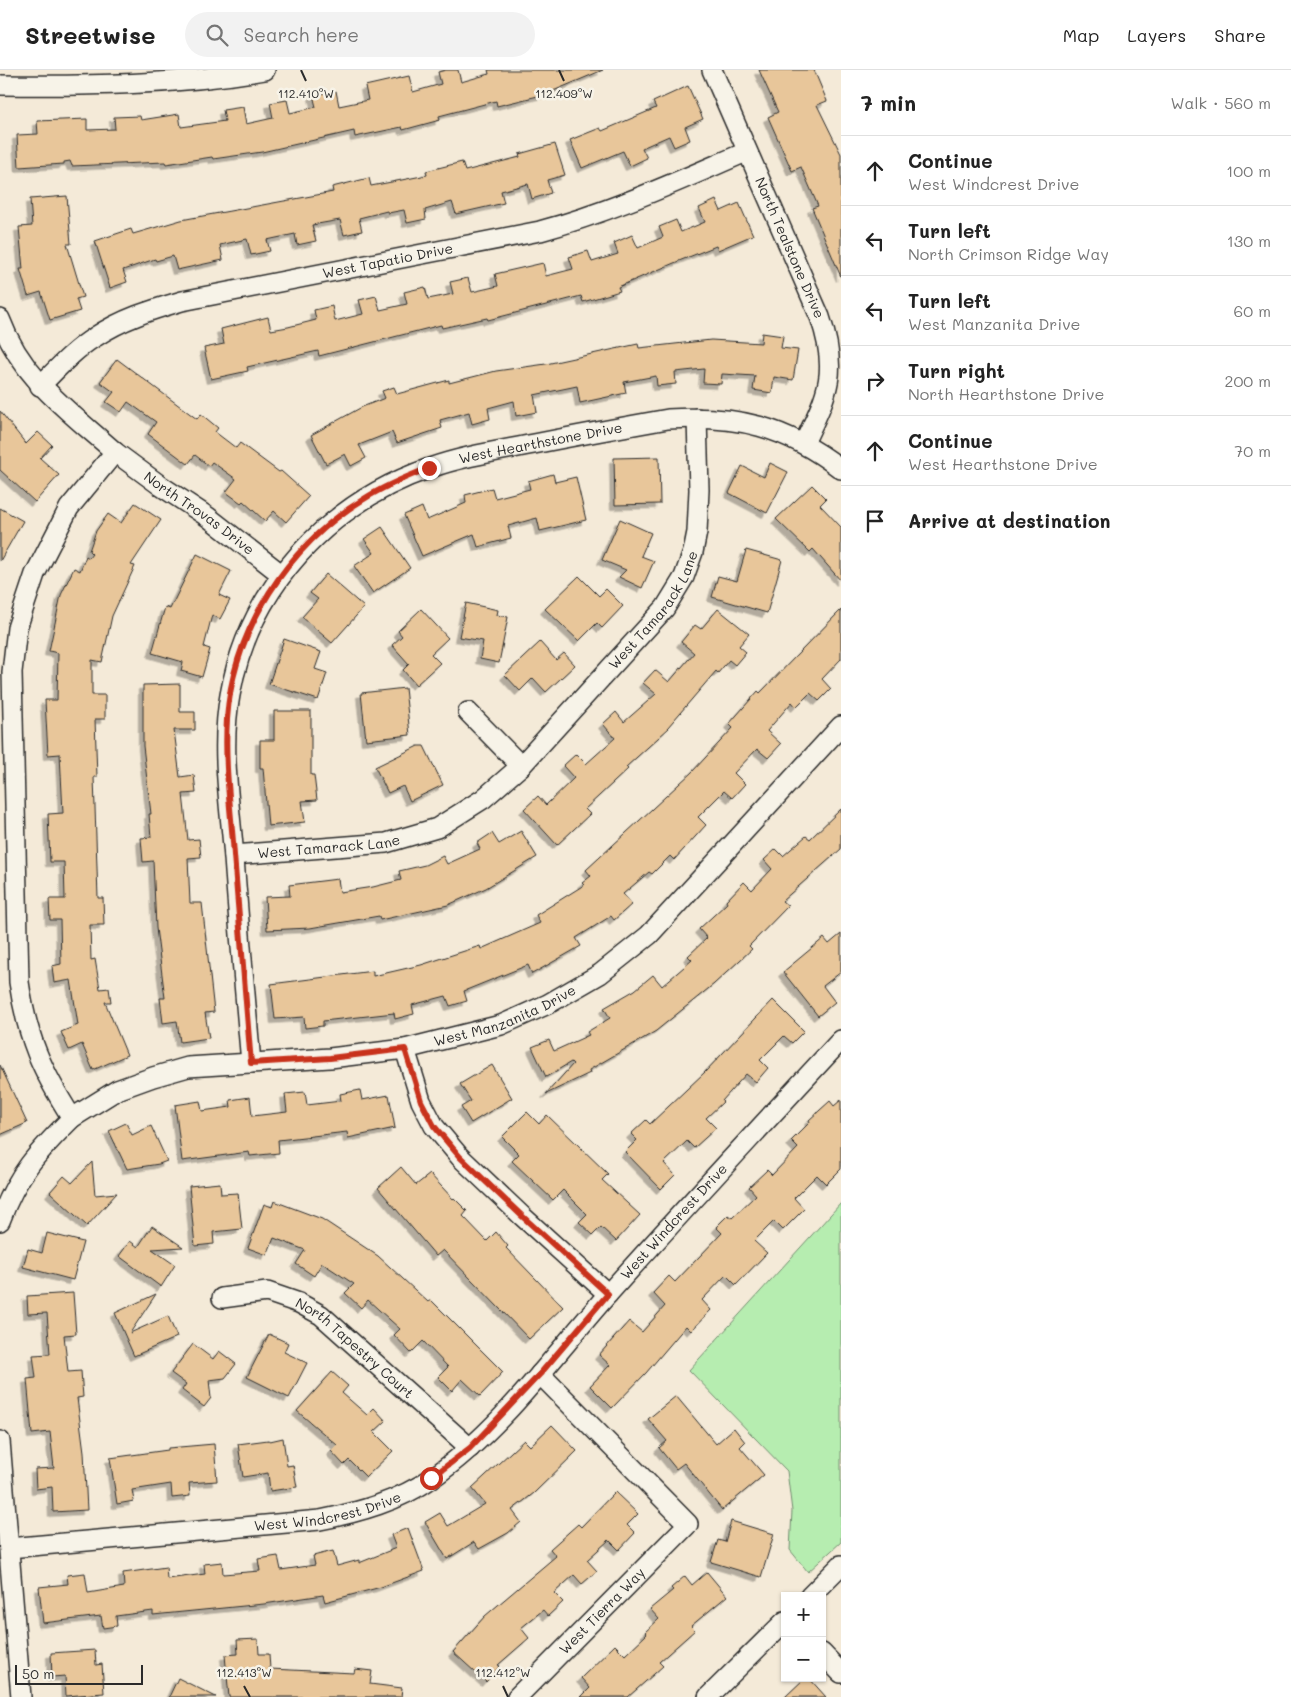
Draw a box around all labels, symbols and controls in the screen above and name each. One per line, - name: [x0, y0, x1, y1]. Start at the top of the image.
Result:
- search box: [185, 12, 535, 57]
- text: Streetwise: [25, 19, 155, 50]
- icon: search: [203, 21, 231, 49]
- text: Search here: [243, 22, 359, 47]
- text: Map: [1063, 23, 1099, 47]
- text: Layers: [1127, 23, 1186, 47]
- text: Share: [1214, 23, 1266, 47]
- text: 112.410°W: [278, 85, 334, 101]
- text: 112.409°W: [535, 85, 593, 101]
- text: 7 min: [861, 89, 916, 116]
- text: Walk · 560 m: [1171, 92, 1271, 113]
- text: Continue: [908, 148, 993, 173]
- icon: ahead: [861, 157, 889, 185]
- text: 100 m: [1226, 160, 1271, 181]
- text: West Windcrest Drive: [908, 173, 1079, 194]
- street label: North Tealstone Drive: [751, 174, 829, 321]
- text: Turn left: [908, 218, 991, 243]
- icon: left: [861, 227, 889, 255]
- text: 130 m: [1227, 230, 1271, 251]
- street label: West Tapatio Drive: [321, 238, 455, 282]
- text: North Crimson Ridge Way: [908, 243, 1109, 264]
- text: Turn left: [908, 288, 991, 313]
- icon: left: [861, 297, 889, 325]
- text: 60 m: [1234, 300, 1271, 321]
- text: West Manzanita Drive: [908, 313, 1081, 334]
- text: Turn right: [908, 358, 1005, 383]
- icon: right: [861, 367, 889, 395]
- text: 200 m: [1224, 370, 1271, 391]
- text: North Hearthstone Drive: [908, 383, 1104, 404]
- street label: West Hearthstone Drive: [457, 417, 624, 468]
- text: Continue: [908, 428, 993, 453]
- icon: ahead: [861, 437, 889, 465]
- text: 70 m: [1234, 440, 1271, 461]
- text: West Hearthstone Drive: [908, 453, 1098, 474]
- route end: [418, 457, 441, 480]
- street label: North Trovas Drive: [140, 467, 259, 559]
- icon: arrive: [861, 507, 889, 535]
- text: Arrive at destination: [908, 508, 1111, 533]
- street label: West Tamarack Lane: [604, 548, 702, 673]
- street label: West Tamarack Lane: [256, 829, 402, 862]
- street label: West Manzanita Drive: [432, 980, 579, 1050]
- street label: West Windcrest Drive: [616, 1159, 731, 1283]
- street label: North Tapestry Court: [292, 1293, 418, 1402]
- route start: [420, 1467, 443, 1490]
- street label: West Windcrest Drive: [253, 1487, 404, 1535]
- street label: West Tierra Way: [555, 1563, 649, 1658]
- map controls: [781, 1592, 826, 1682]
- button: +: [781, 1592, 826, 1637]
- button: −: [781, 1637, 826, 1682]
- scale bar: [15, 1662, 142, 1685]
- text: 50 m: [22, 1664, 54, 1683]
- text: 112.413°W: [216, 1664, 272, 1680]
- text: 112.412°W: [475, 1664, 531, 1680]

